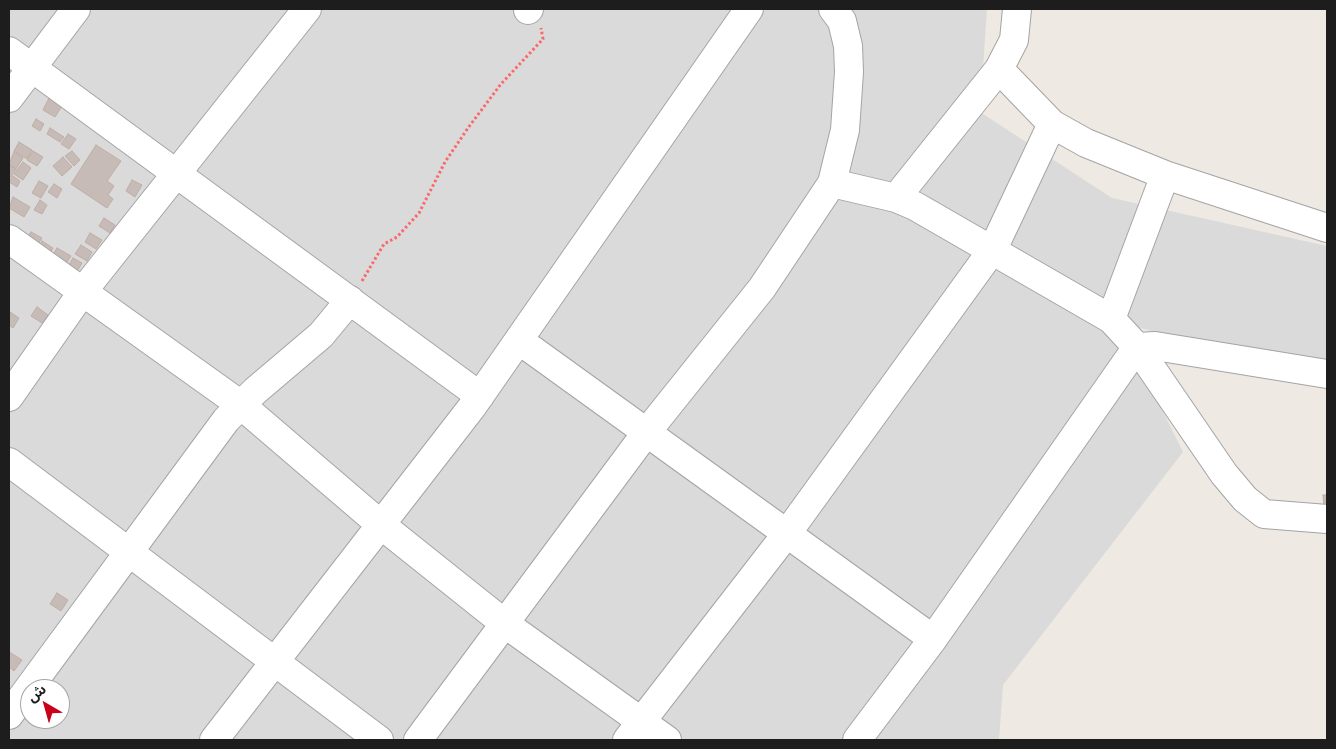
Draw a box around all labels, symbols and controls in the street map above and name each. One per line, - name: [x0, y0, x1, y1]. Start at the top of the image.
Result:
- north arrow: [20, 679, 70, 729]
- text: ش: [23, 680, 49, 706]

